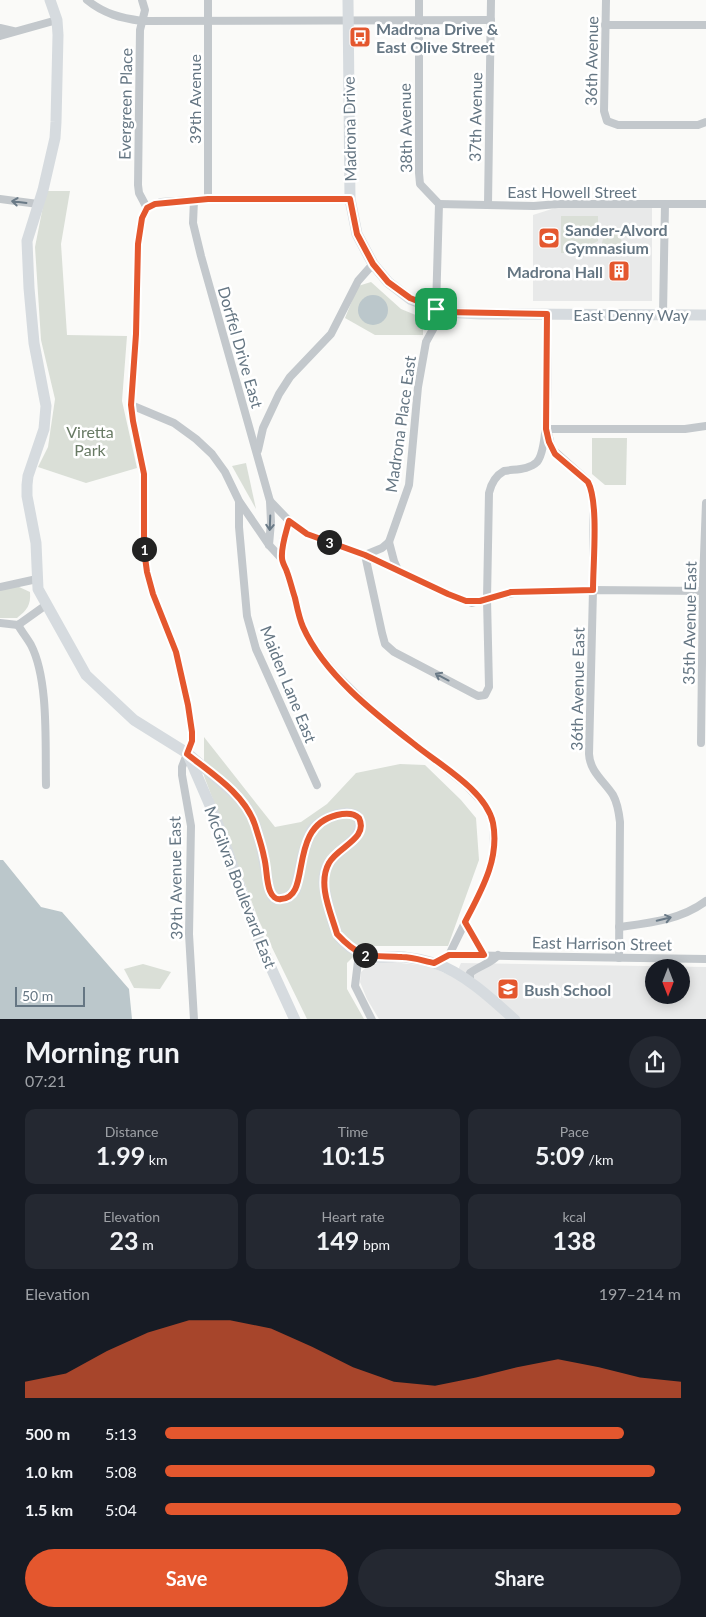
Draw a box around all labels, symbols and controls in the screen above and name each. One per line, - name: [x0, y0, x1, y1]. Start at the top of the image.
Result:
- street label: 36th Avenue: [581, 16, 601, 106]
- place label: Madrona Drive & East Olive Street: [376, 19, 499, 56]
- bus stop icon: Madrona Drive & East Olive Street: [348, 25, 372, 49]
- street label: Evergreen Place: [115, 48, 135, 160]
- street label: 39th Avenue: [185, 54, 204, 144]
- street label: 37th Avenue: [465, 72, 485, 162]
- street label: Madrona Drive: [339, 76, 359, 182]
- street label: 38th Avenue: [395, 83, 415, 173]
- street label: East Howell Street: [507, 182, 637, 201]
- one-way arrow: [11, 196, 27, 206]
- place label: Sander-Alvord Gymnasium: [565, 220, 668, 257]
- sports icon: Sander-Alvord Gymnasium: [537, 226, 561, 250]
- building icon: Madrona Hall: [607, 259, 631, 283]
- place label: Madrona Hall: [507, 262, 603, 281]
- street label: Dorffel Drive East: [215, 284, 268, 410]
- pin: [415, 288, 457, 330]
- icon: arrive: [422, 295, 450, 323]
- street label: East Denny Way: [573, 305, 689, 324]
- street label: Madrona Place East: [381, 354, 419, 494]
- park label: Viretta Park: [66, 422, 114, 459]
- one-way arrow: [266, 515, 275, 531]
- pin: 3: [316, 530, 342, 554]
- text: 3: [325, 534, 334, 551]
- pin: 1: [132, 536, 156, 562]
- text: 1: [140, 541, 149, 558]
- street label: 35th Avenue East: [678, 561, 700, 685]
- street label: Maiden Lane East: [257, 623, 321, 745]
- street label: 36th Avenue East: [566, 627, 588, 751]
- one-way arrow: [435, 672, 450, 681]
- street label: McGilvra Boulevard East: [201, 803, 281, 971]
- street label: 39th Avenue East: [164, 816, 186, 940]
- one-way arrow: [656, 914, 672, 923]
- street label: East Harrison Street: [532, 932, 673, 954]
- pin: 2: [352, 942, 378, 968]
- text: 2: [361, 947, 370, 964]
- north arrow: [645, 959, 690, 1004]
- map controls: [645, 959, 690, 1004]
- school or university icon: Bush School: [496, 977, 520, 1001]
- place label: Bush School: [524, 980, 611, 999]
- scale bar: [15, 984, 85, 1008]
- text: 50 m: [22, 987, 53, 1004]
- text: Morning run: [25, 1035, 180, 1069]
- button: share: [629, 1036, 681, 1088]
- text: 07:21: [25, 1071, 66, 1090]
- text: Distance: [105, 1123, 159, 1140]
- text: Time: [338, 1123, 368, 1140]
- text: Pace: [560, 1123, 589, 1140]
- text: 1.99: [96, 1140, 145, 1170]
- text: 10:15: [321, 1140, 385, 1170]
- text: 5:09: [535, 1140, 585, 1170]
- text: km: [145, 1151, 168, 1168]
- text: /km: [585, 1151, 614, 1168]
- text: Elevation: [103, 1208, 160, 1225]
- text: Heart rate: [322, 1208, 384, 1225]
- text: kcal: [562, 1208, 586, 1225]
- text: 23: [110, 1225, 139, 1255]
- text: 149: [316, 1225, 359, 1255]
- text: 138: [553, 1225, 596, 1255]
- text: m: [139, 1236, 154, 1253]
- text: bpm: [359, 1236, 390, 1253]
- text: Elevation: [25, 1284, 90, 1303]
- text: 197–214 m: [599, 1284, 681, 1303]
- text: 500 m: [25, 1424, 70, 1443]
- text: 5:13: [105, 1424, 137, 1443]
- text: 1.0 km: [25, 1462, 73, 1481]
- text: 5:08: [105, 1462, 137, 1481]
- text: 1.5 km: [25, 1500, 73, 1519]
- text: 5:04: [105, 1500, 137, 1519]
- button: Save: [25, 1549, 348, 1607]
- button: Share: [358, 1549, 681, 1607]

